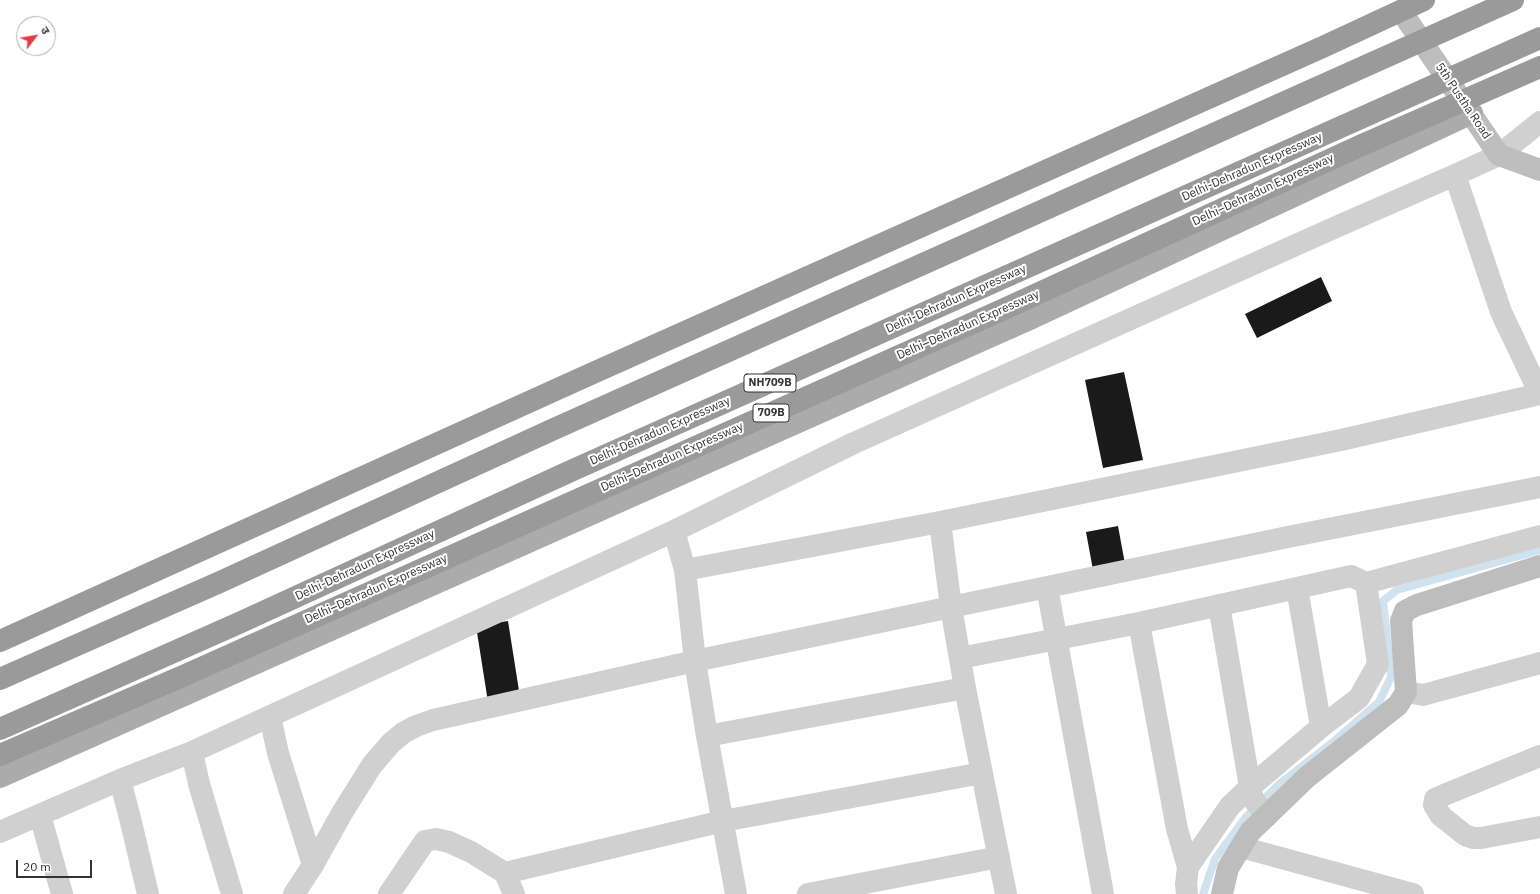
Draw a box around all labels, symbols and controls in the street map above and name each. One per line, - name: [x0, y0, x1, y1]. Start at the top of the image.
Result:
- north arrow: [16, 16, 56, 56]
- text: उ: [38, 24, 53, 37]
- street label: 5th Pustha Road: [1432, 60, 1494, 142]
- street label: Delhi-Dehradun Expressway: [1180, 129, 1324, 205]
- street label: Delhi–Dehradun Expressway: [1190, 151, 1336, 229]
- street label: Delhi-Dehradun Expressway: [884, 261, 1028, 337]
- street label: Delhi–Dehradun Expressway: [895, 287, 1041, 363]
- road number: NH709B: [744, 374, 796, 392]
- street label: Delhi-Dehradun Expressway: [588, 393, 732, 469]
- road number: 709B: [753, 404, 789, 422]
- street label: Delhi–Dehradun Expressway: [599, 419, 745, 495]
- street label: Delhi-Dehradun Expressway: [293, 526, 437, 604]
- street label: Delhi–Dehradun Expressway: [303, 551, 449, 627]
- scale bar: [18, 852, 94, 878]
- text: 20 m: [23, 859, 51, 874]

